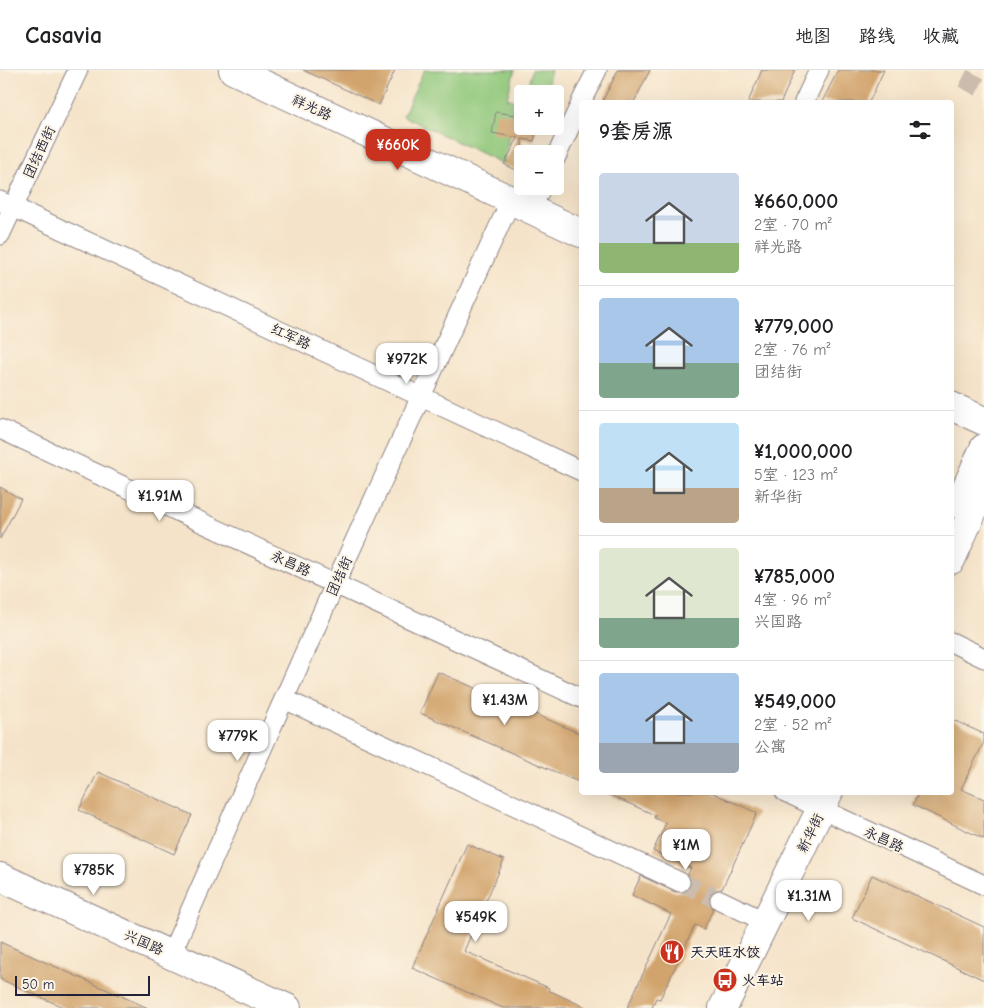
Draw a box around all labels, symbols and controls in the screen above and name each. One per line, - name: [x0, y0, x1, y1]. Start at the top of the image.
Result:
- text: Casavia: [25, 21, 102, 49]
- text: 地图: [795, 26, 831, 47]
- text: 路线: [859, 26, 895, 47]
- text: 收藏: [923, 26, 959, 47]
- map controls: [514, 85, 564, 195]
- button: +: [514, 85, 564, 135]
- street label: 祥光路: [289, 91, 334, 124]
- icon: filters: [906, 116, 934, 144]
- text: 9套房源: [599, 119, 673, 143]
- street label: 团结西街: [20, 123, 59, 181]
- pin: ¥660K: [363, 128, 433, 171]
- text: ¥660K: [377, 136, 419, 154]
- button: −: [514, 145, 564, 195]
- text: ¥660,000: [754, 189, 838, 213]
- icon: home: [639, 193, 699, 253]
- text: 2室 · 70 m²: [754, 216, 832, 234]
- text: 祥光路: [754, 238, 802, 256]
- text: ¥779,000: [754, 314, 834, 338]
- icon: home: [639, 318, 699, 378]
- street label: 红军路: [268, 320, 313, 353]
- text: 2室 · 76 m²: [754, 341, 831, 359]
- pin: ¥972K: [372, 342, 442, 385]
- text: ¥972K: [387, 350, 427, 368]
- text: 团结街: [754, 363, 802, 381]
- text: ¥1,000,000: [754, 439, 853, 463]
- icon: home: [639, 443, 699, 503]
- text: 5室 · 123 m²: [754, 466, 838, 484]
- pin: ¥1.91M: [119, 480, 201, 522]
- text: ¥1.91M: [138, 487, 182, 505]
- text: 新华街: [754, 488, 802, 506]
- street label: 永昌路: [268, 547, 313, 580]
- street label: 团结街: [323, 554, 356, 599]
- text: ¥785,000: [754, 564, 835, 588]
- icon: home: [639, 568, 699, 628]
- text: 4室 · 96 m²: [754, 591, 831, 609]
- text: 兴国路: [754, 613, 802, 631]
- pin: ¥1.43M: [464, 684, 546, 726]
- text: ¥549,000: [754, 689, 836, 713]
- text: ¥1.43M: [482, 691, 528, 709]
- icon: home: [639, 693, 699, 753]
- text: 2室 · 52 m²: [754, 716, 831, 734]
- pin: ¥779K: [203, 720, 273, 762]
- text: ¥779K: [218, 727, 258, 745]
- text: 公寓: [754, 738, 786, 756]
- street label: 新华街: [794, 811, 827, 856]
- street label: 永昌路: [861, 823, 906, 856]
- pin: ¥1M: [662, 828, 710, 871]
- text: ¥1M: [672, 836, 700, 854]
- pin: ¥785K: [59, 854, 129, 896]
- text: ¥785K: [74, 861, 114, 879]
- pin: ¥1.31M: [768, 880, 850, 922]
- text: ¥1.31M: [787, 887, 831, 905]
- pin: ¥549K: [441, 900, 511, 943]
- text: ¥549K: [455, 908, 497, 926]
- street label: 兴国路: [121, 926, 166, 959]
- restaurant icon: 天天旺水饺: [659, 939, 685, 965]
- place label: 天天旺水饺: [690, 944, 760, 961]
- bus stop icon: 火车站: [712, 967, 738, 993]
- place label: 火车站: [742, 972, 784, 989]
- scale bar: [15, 973, 150, 996]
- text: 50 m: [22, 976, 54, 993]

